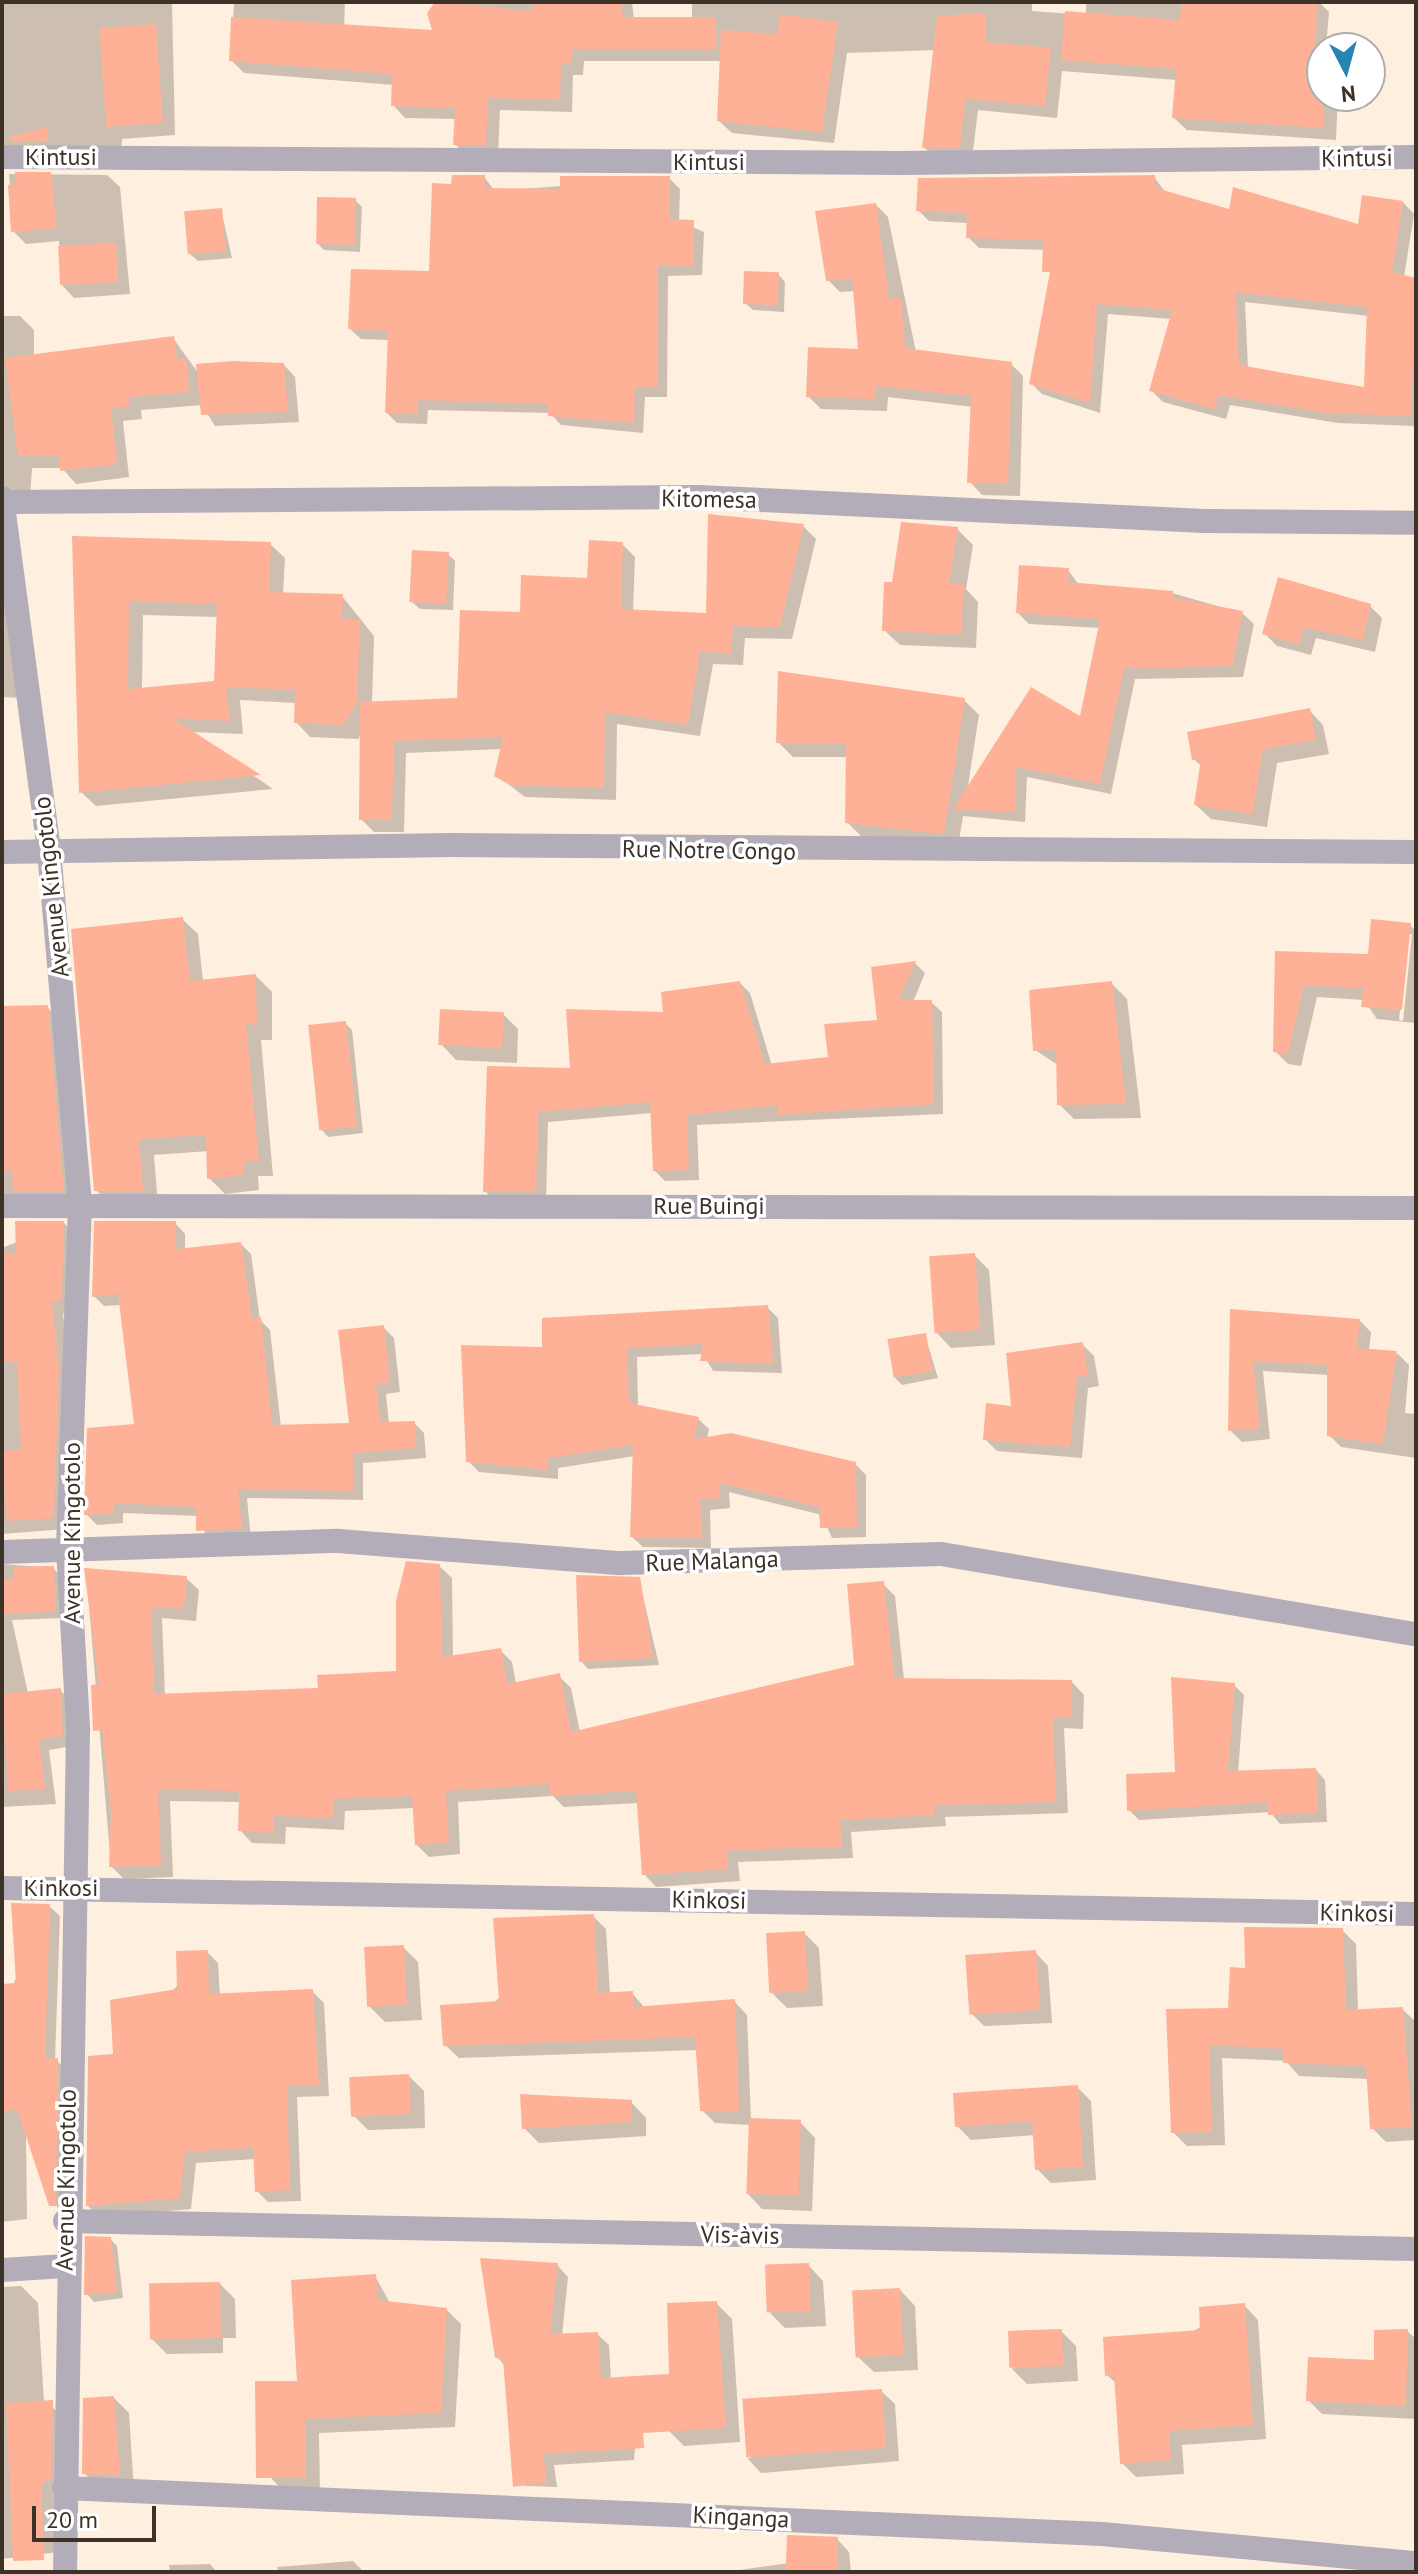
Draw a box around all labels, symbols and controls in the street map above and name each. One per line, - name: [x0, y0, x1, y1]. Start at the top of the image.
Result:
- north arrow: [1306, 32, 1386, 112]
- text: N: [1340, 79, 1357, 109]
- street label: Kintusi: [25, 143, 97, 171]
- street label: Kintusi: [1321, 143, 1393, 173]
- street label: Kintusi: [673, 148, 745, 176]
- street label: Kitomesa: [661, 484, 757, 514]
- street label: Avenue Kingotolo: [27, 795, 75, 979]
- street label: Rue Notre Congo: [622, 834, 796, 866]
- street label: Rue Buingi: [653, 1192, 765, 1220]
- street label: Avenue Kingotolo: [58, 1442, 86, 1624]
- street label: Rue Malanga: [645, 1544, 779, 1578]
- street label: Kinkosi: [24, 1874, 98, 1902]
- street label: Kinkosi: [671, 1885, 747, 1915]
- street label: Kinkosi: [1319, 1898, 1395, 1928]
- street label: Avenue Kingotolo: [50, 2089, 82, 2271]
- street label: Vis-àvis: [700, 2220, 780, 2250]
- scale bar: [36, 2490, 160, 2540]
- street label: Kinganga: [692, 2500, 790, 2534]
- text: 20 m: [46, 2504, 98, 2535]

